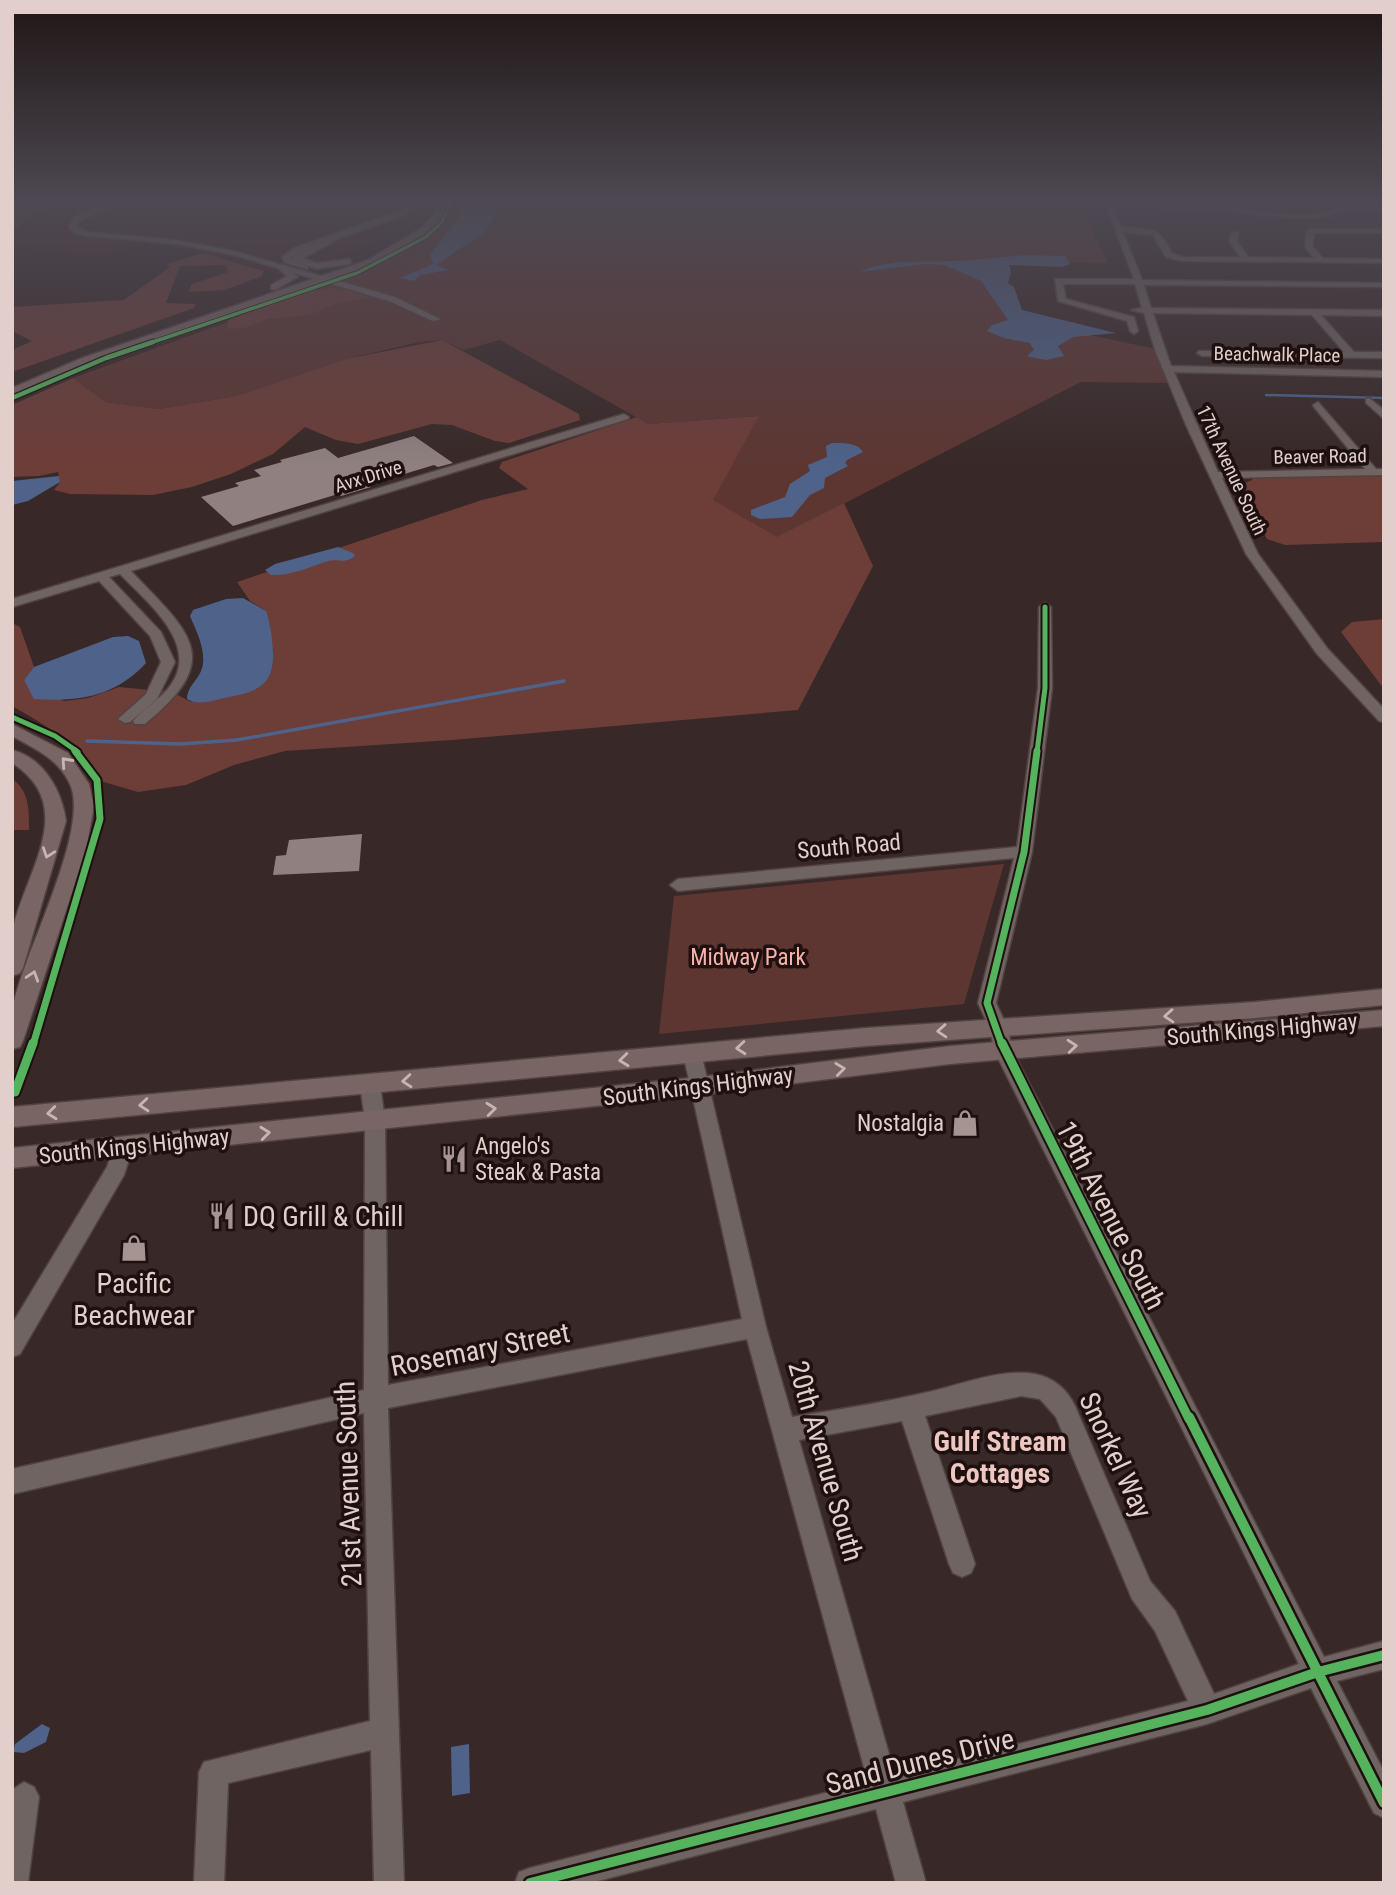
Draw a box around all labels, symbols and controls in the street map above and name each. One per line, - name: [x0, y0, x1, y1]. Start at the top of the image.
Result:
- street label: Beachwalk Place: [1213, 342, 1341, 367]
- street label: 17th Avenue South: [1191, 402, 1272, 539]
- street label: Beaver Road: [1273, 444, 1367, 469]
- street label: Avx Drive: [332, 455, 405, 498]
- one-way arrow: [62, 757, 74, 770]
- street label: South Road: [796, 829, 902, 864]
- one-way arrow: [42, 846, 56, 858]
- park label: Midway Park: [690, 944, 806, 971]
- one-way arrow: [25, 971, 40, 983]
- one-way arrow: [1164, 1008, 1175, 1023]
- street label: South Kings Highway: [1166, 1008, 1359, 1051]
- one-way arrow: [937, 1023, 948, 1038]
- one-way arrow: [1067, 1039, 1078, 1054]
- one-way arrow: [735, 1040, 746, 1055]
- one-way arrow: [618, 1052, 629, 1067]
- street label: South Kings Highway: [602, 1061, 795, 1112]
- one-way arrow: [835, 1061, 846, 1076]
- one-way arrow: [401, 1073, 412, 1088]
- one-way arrow: [138, 1097, 150, 1112]
- one-way arrow: [485, 1101, 497, 1116]
- one-way arrow: [46, 1105, 57, 1120]
- shop icon: Nostalgia: [950, 1108, 980, 1138]
- place label: Nostalgia: [857, 1110, 944, 1137]
- street label: 19th Avenue South: [1049, 1116, 1172, 1315]
- street label: South Kings Highway: [38, 1123, 231, 1170]
- one-way arrow: [259, 1125, 270, 1140]
- place label: Angelo's Steak & Pasta: [475, 1133, 601, 1186]
- restaurant icon: Angelo's Steak & Pasta: [439, 1144, 469, 1174]
- place label: DQ Grill & Chill: [243, 1200, 403, 1233]
- restaurant icon: DQ Grill & Chill: [207, 1201, 237, 1231]
- shop icon: Pacific Beachwear: [119, 1233, 149, 1263]
- place label: Pacific Beachwear: [73, 1267, 195, 1332]
- street label: Rosemary Street: [388, 1316, 572, 1383]
- street label: 20th Avenue South: [781, 1357, 870, 1565]
- street label: 21st Avenue South: [328, 1380, 369, 1588]
- street label: Snorkel Way: [1072, 1387, 1159, 1524]
- district label: Gulf Stream Cottages: [934, 1425, 1066, 1490]
- street label: Sand Dunes Drive: [822, 1722, 1018, 1801]

